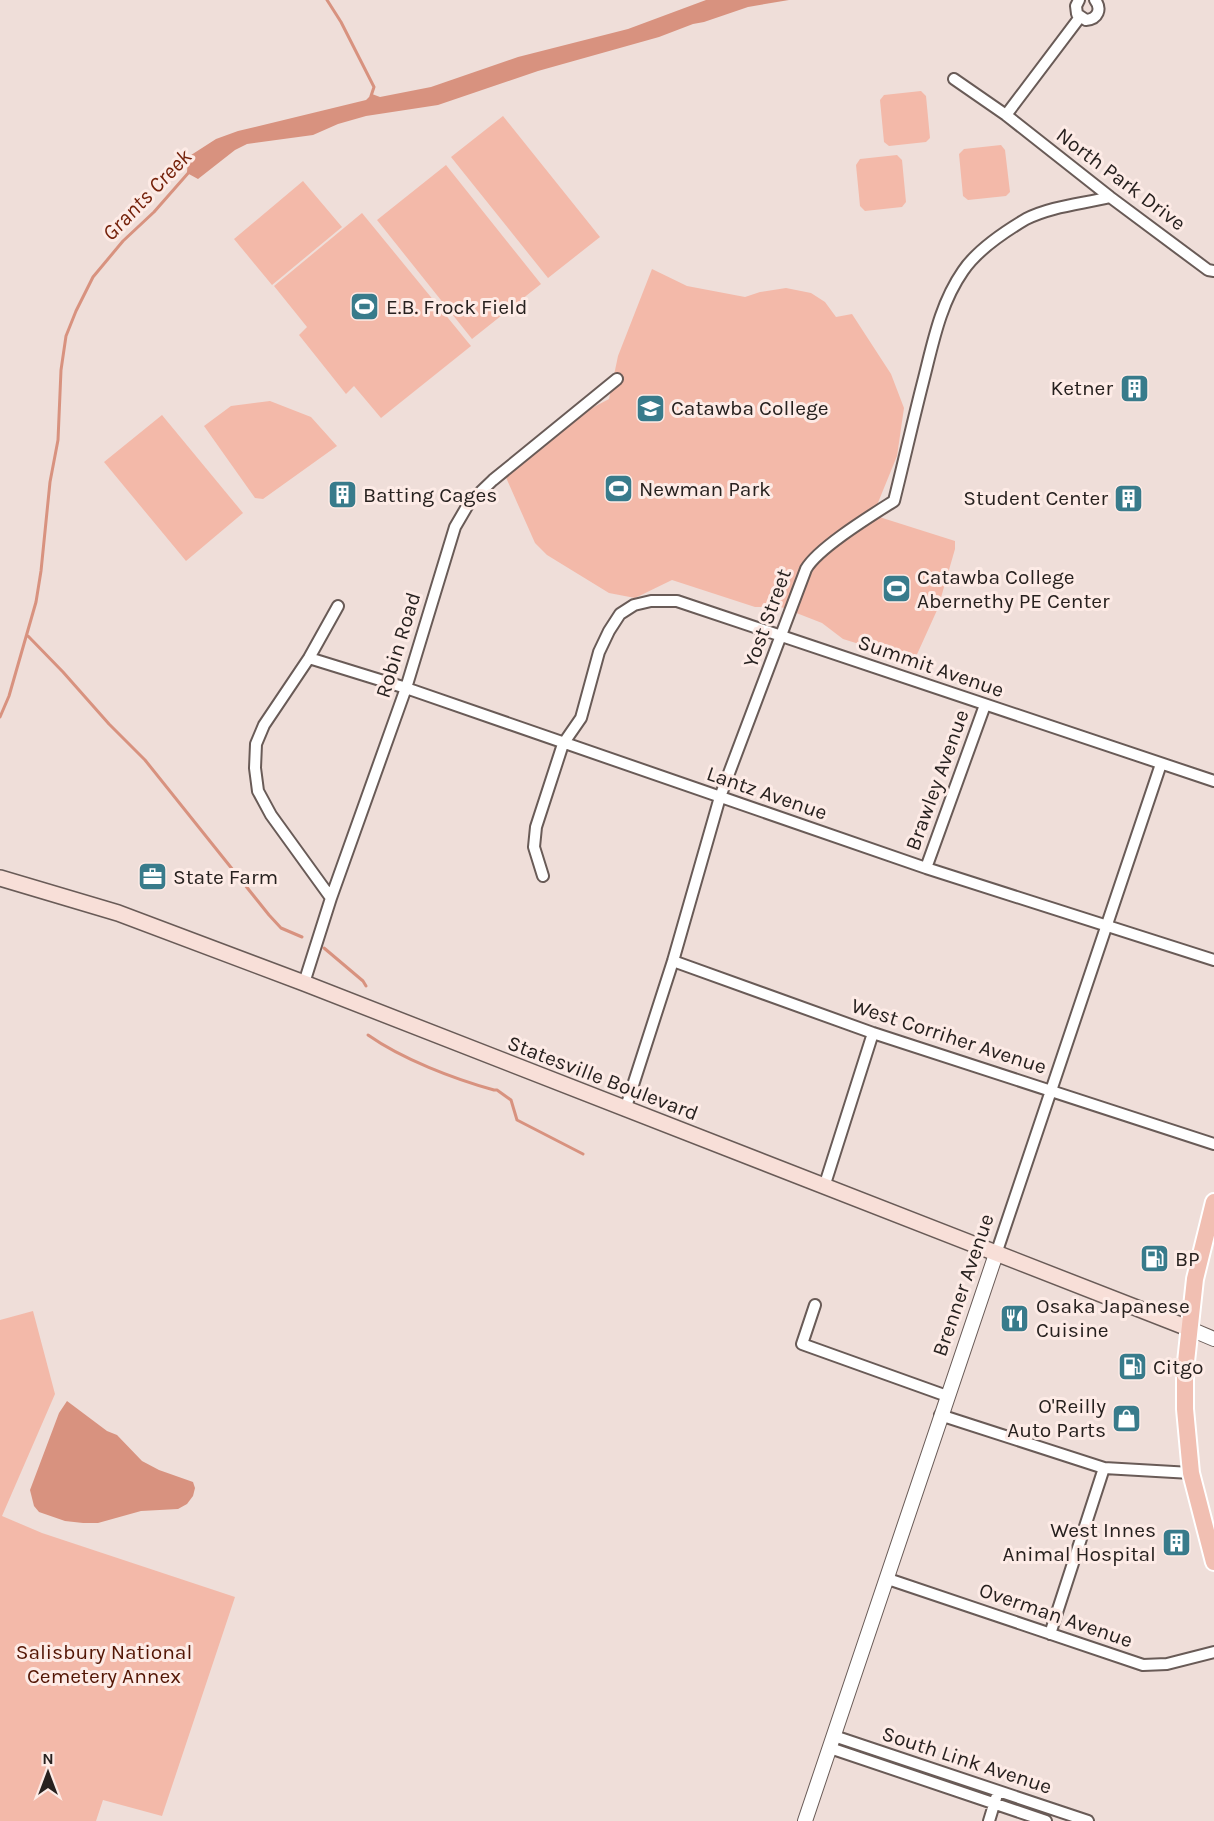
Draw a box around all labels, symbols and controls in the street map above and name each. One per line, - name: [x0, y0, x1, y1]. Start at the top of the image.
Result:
- street label: North Park Drive: [1052, 123, 1190, 235]
- water label: Grants Creek: [97, 143, 198, 246]
- sports icon: E.B. Frock Field: [349, 291, 381, 323]
- place label: E.B. Frock Field: [386, 295, 527, 319]
- building icon: Ketner: [1118, 372, 1150, 404]
- place label: Ketner: [1051, 376, 1113, 400]
- school or university icon: Catawba College: [634, 392, 666, 424]
- place label: Catawba College: [671, 396, 829, 420]
- sports icon: Newman Park: [602, 473, 634, 505]
- place label: Newman Park: [639, 477, 771, 501]
- building icon: Batting Cages: [326, 479, 358, 511]
- building icon: Student Center: [1113, 482, 1145, 514]
- place label: Batting Cages: [363, 483, 497, 507]
- place label: Student Center: [963, 486, 1108, 510]
- street label: Yost Street: [738, 565, 796, 671]
- place label: Catawba College Abernethy PE Center: [917, 565, 1110, 613]
- sports icon: Catawba College Abernethy PE Center: [880, 573, 912, 605]
- street label: Robin Road: [371, 589, 425, 701]
- street label: Summit Avenue: [855, 630, 1007, 702]
- street label: Brawley Avenue: [900, 706, 974, 854]
- street label: Lantz Avenue: [704, 761, 830, 825]
- office icon: State Farm: [136, 861, 168, 893]
- place label: State Farm: [173, 865, 278, 889]
- street label: West Corriher Avenue: [848, 993, 1050, 1079]
- street label: Statesville Boulevard: [504, 1031, 702, 1125]
- street label: Brenner Avenue: [927, 1211, 999, 1359]
- fuel station icon: BP: [1138, 1243, 1170, 1275]
- place label: BP: [1175, 1247, 1200, 1271]
- place label: Osaka Japanese Cuisine: [1036, 1294, 1190, 1342]
- restaurant icon: Osaka Japanese Cuisine: [999, 1302, 1031, 1334]
- fuel station icon: Citgo: [1116, 1351, 1148, 1383]
- place label: Citgo: [1153, 1355, 1203, 1379]
- place label: O'Reilly Auto Parts: [1007, 1394, 1106, 1442]
- shop icon: O'Reilly Auto Parts: [1111, 1402, 1143, 1434]
- place label: West Innes Animal Hospital: [1003, 1518, 1156, 1566]
- building icon: West Innes Animal Hospital: [1161, 1526, 1193, 1558]
- street label: Overman Avenue: [976, 1578, 1136, 1652]
- park label: Salisbury National Cemetery Annex: [16, 1640, 192, 1688]
- street label: South Link Avenue: [879, 1721, 1055, 1799]
- north arrow: [18, 1743, 78, 1803]
- text: N: [42, 1749, 54, 1768]

